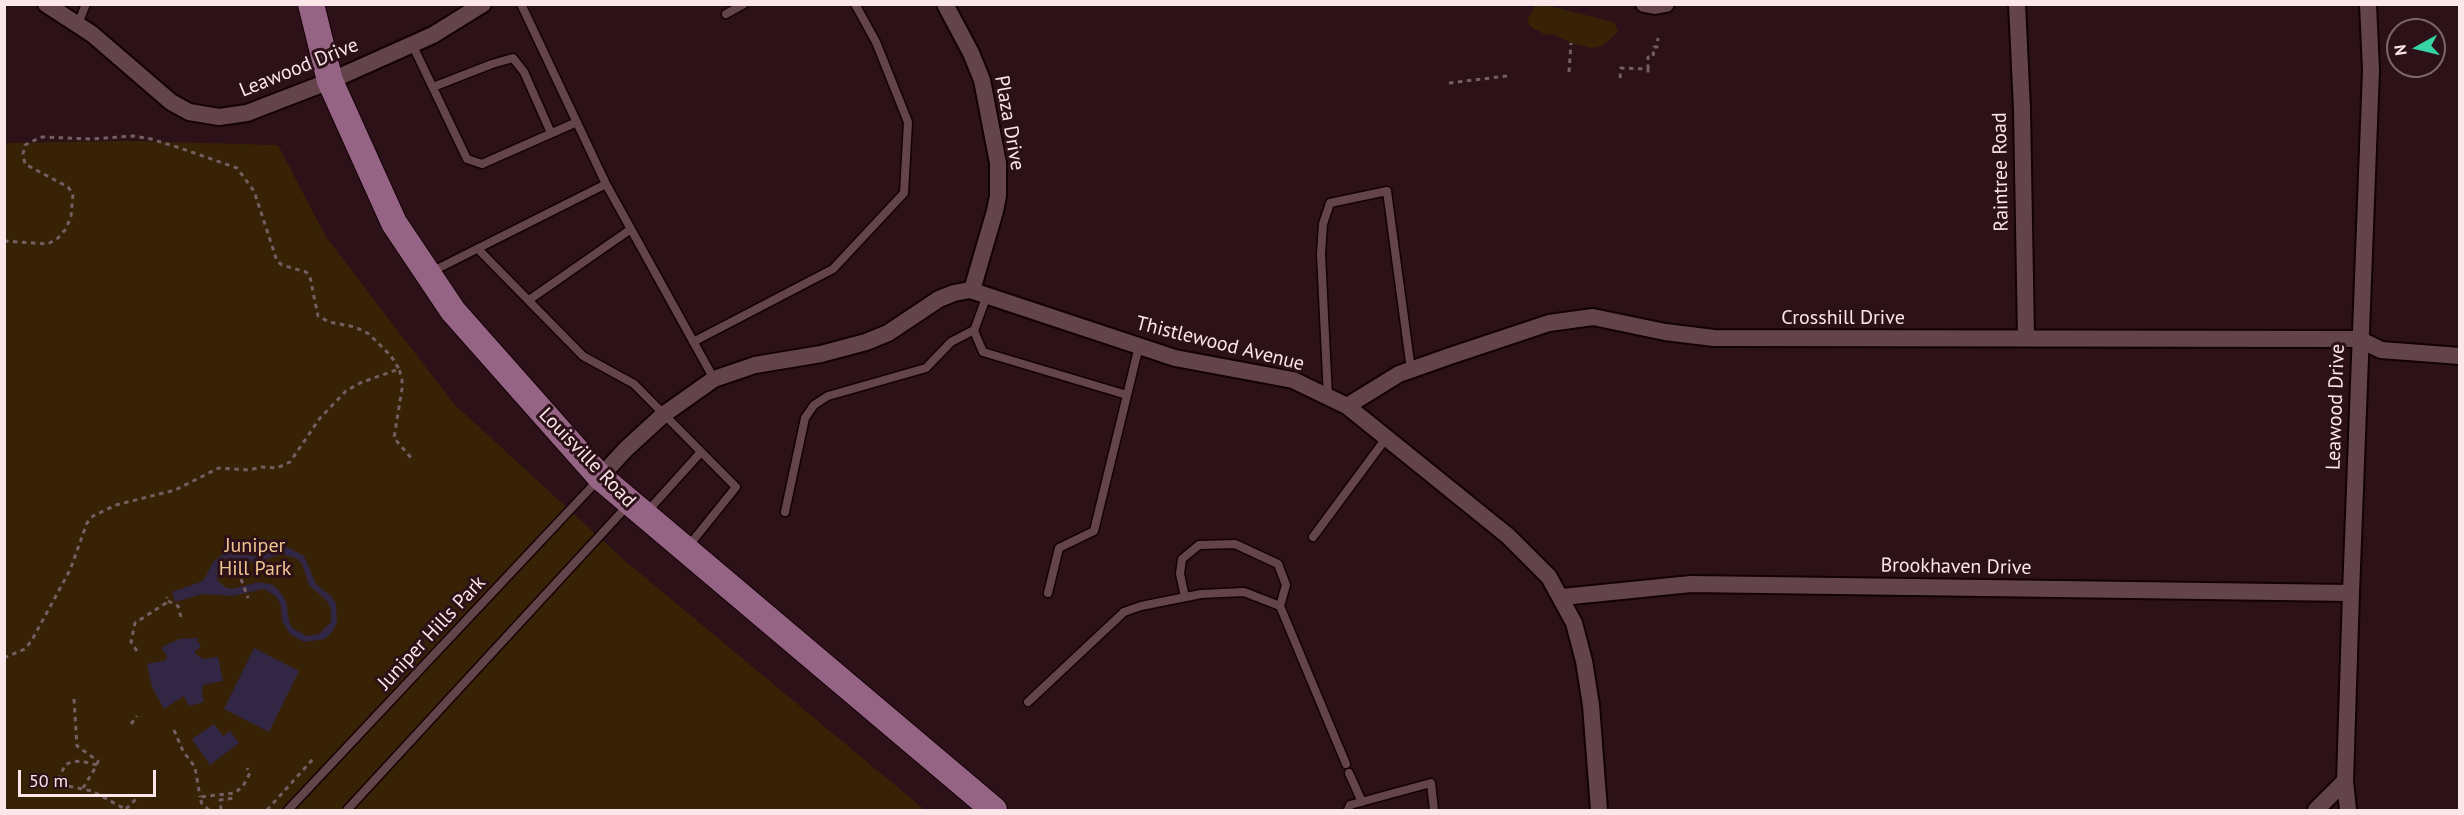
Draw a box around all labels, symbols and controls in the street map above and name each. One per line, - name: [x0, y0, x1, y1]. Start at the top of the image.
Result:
- north arrow: [2386, 18, 2446, 78]
- street label: Leawood Drive: [236, 33, 362, 103]
- text: N: [2390, 44, 2411, 57]
- street label: Plaza Drive: [989, 74, 1029, 172]
- street label: Raintree Road: [1988, 112, 2014, 232]
- street label: Crosshill Drive: [1781, 306, 1905, 330]
- street label: Thistlewood Avenue: [1133, 311, 1307, 377]
- street label: Leawood Drive: [2322, 344, 2350, 470]
- street label: Louisville Road: [534, 403, 640, 513]
- park label: Juniper Hill Park: [219, 534, 291, 581]
- street label: Brookhaven Drive: [1880, 554, 2032, 580]
- street label: Juniper Hills Park: [373, 571, 491, 695]
- scale bar: [21, 758, 159, 796]
- text: 50 m: [29, 769, 68, 792]

